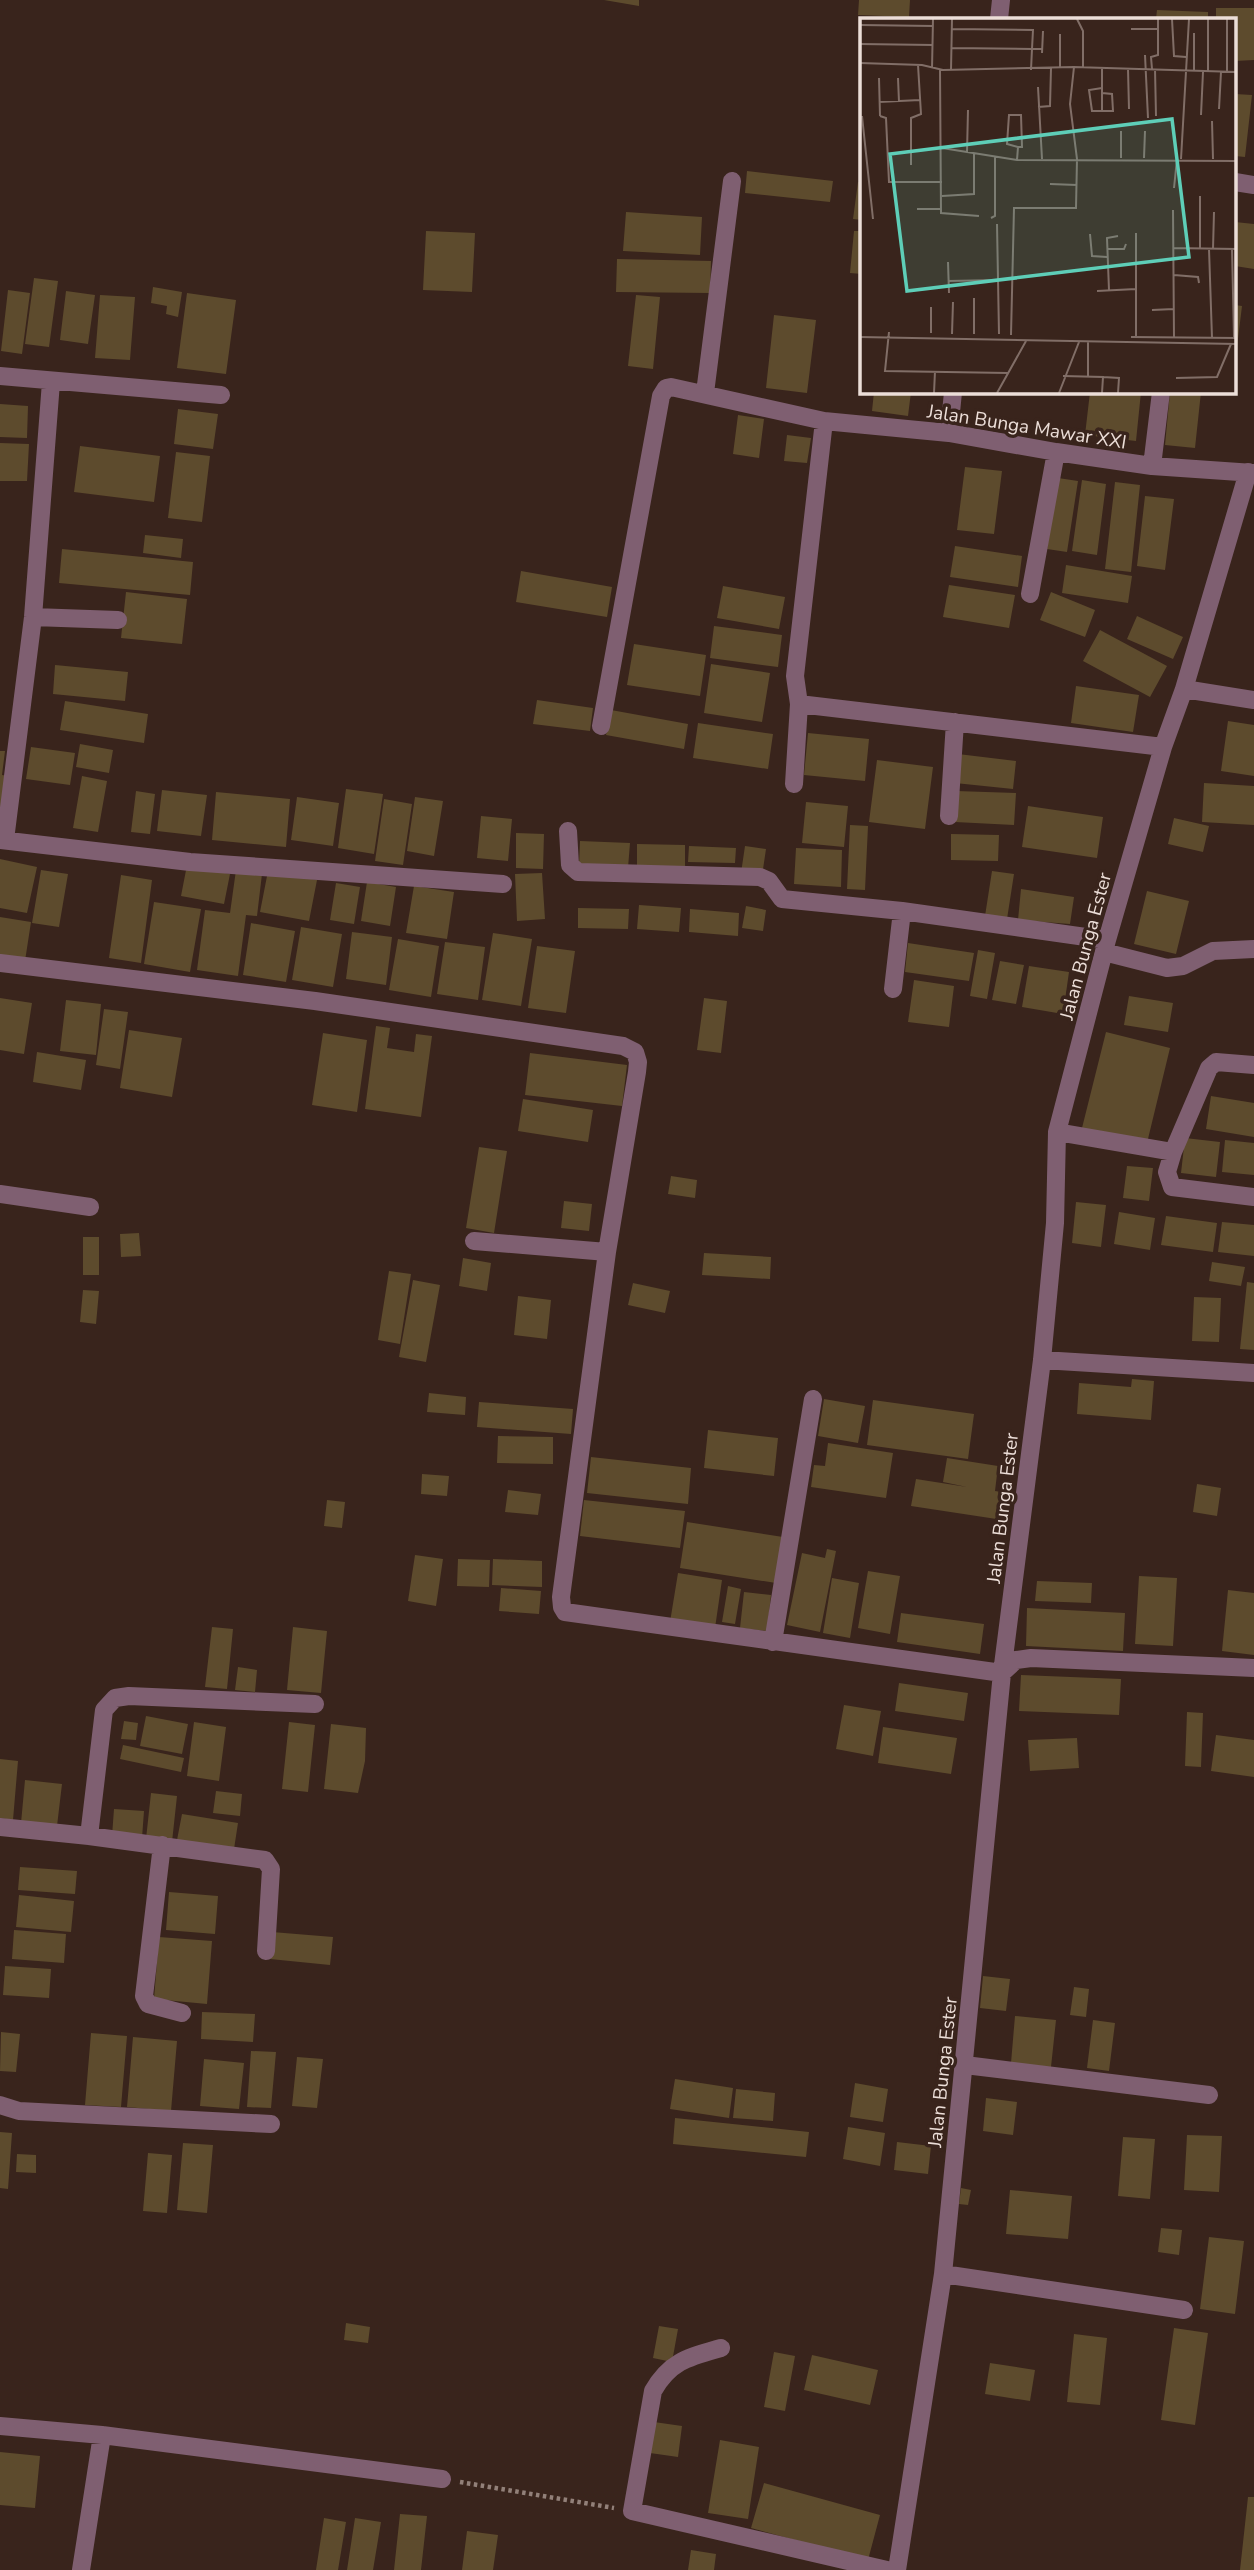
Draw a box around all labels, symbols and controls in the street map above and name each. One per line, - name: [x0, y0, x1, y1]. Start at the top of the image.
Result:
- inset map: [860, 18, 1236, 394]
- street label: Jalan Bunga Mawar XXI: [924, 398, 1128, 456]
- street label: Jalan Bunga Ester: [1054, 870, 1118, 1024]
- street label: Jalan Bunga Ester: [981, 1431, 1025, 1586]
- street label: Jalan Bunga Ester: [922, 1995, 964, 2150]

